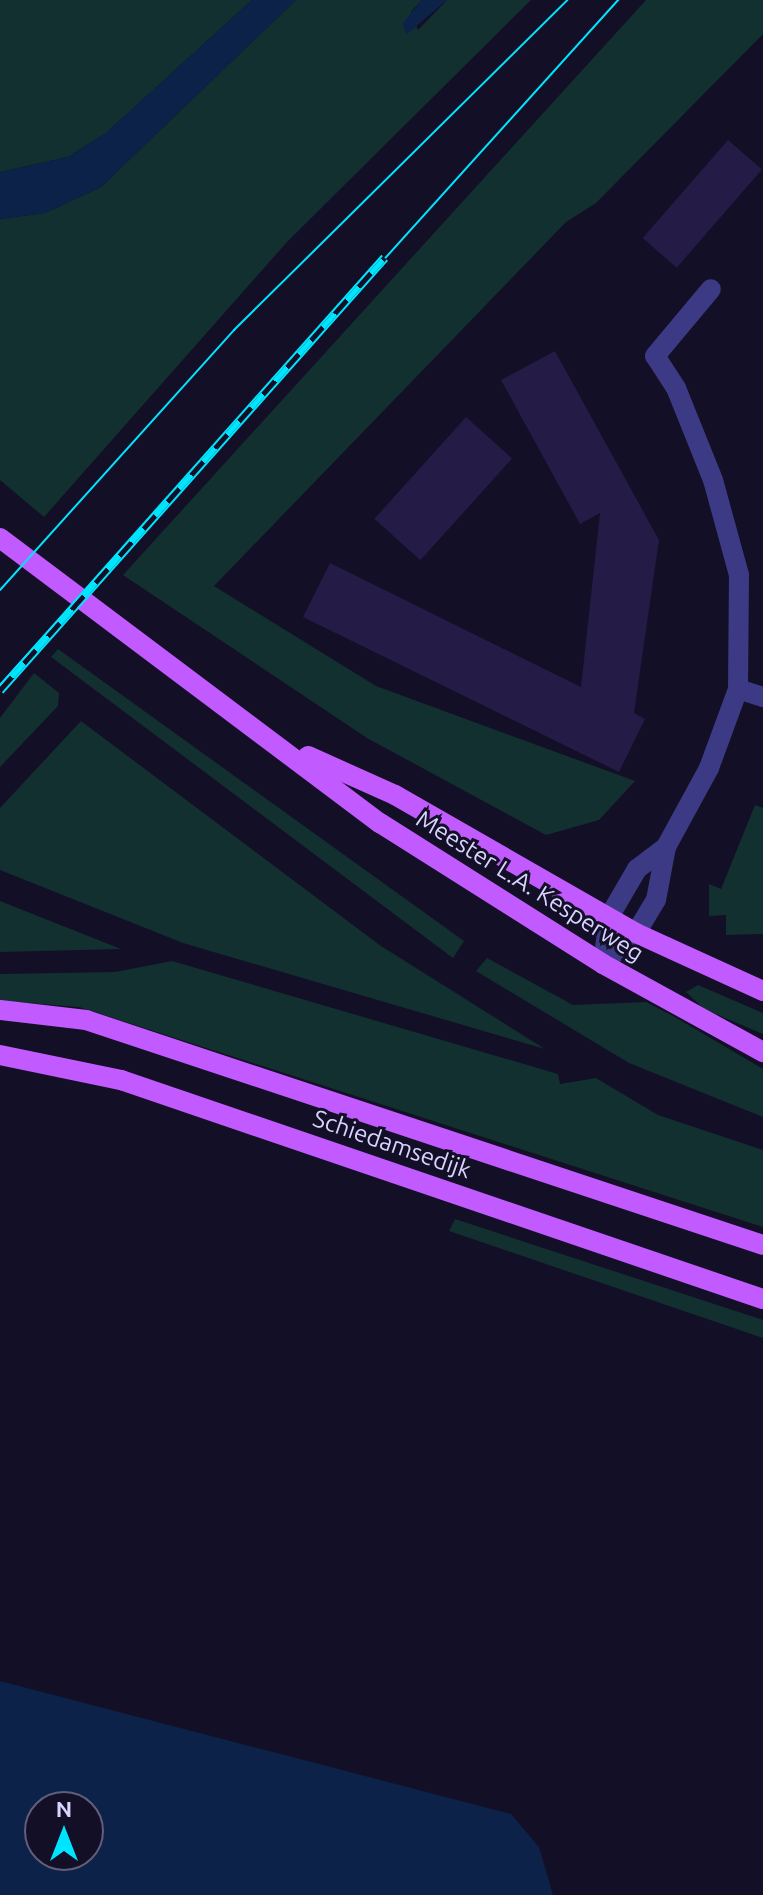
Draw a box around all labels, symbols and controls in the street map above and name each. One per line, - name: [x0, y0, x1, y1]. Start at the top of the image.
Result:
- street label: Meester L.A. Kesperweg: [411, 804, 649, 968]
- street label: Schiedamsedijk: [309, 1104, 475, 1184]
- north arrow: [24, 1791, 104, 1871]
- text: N: [56, 1796, 72, 1821]

